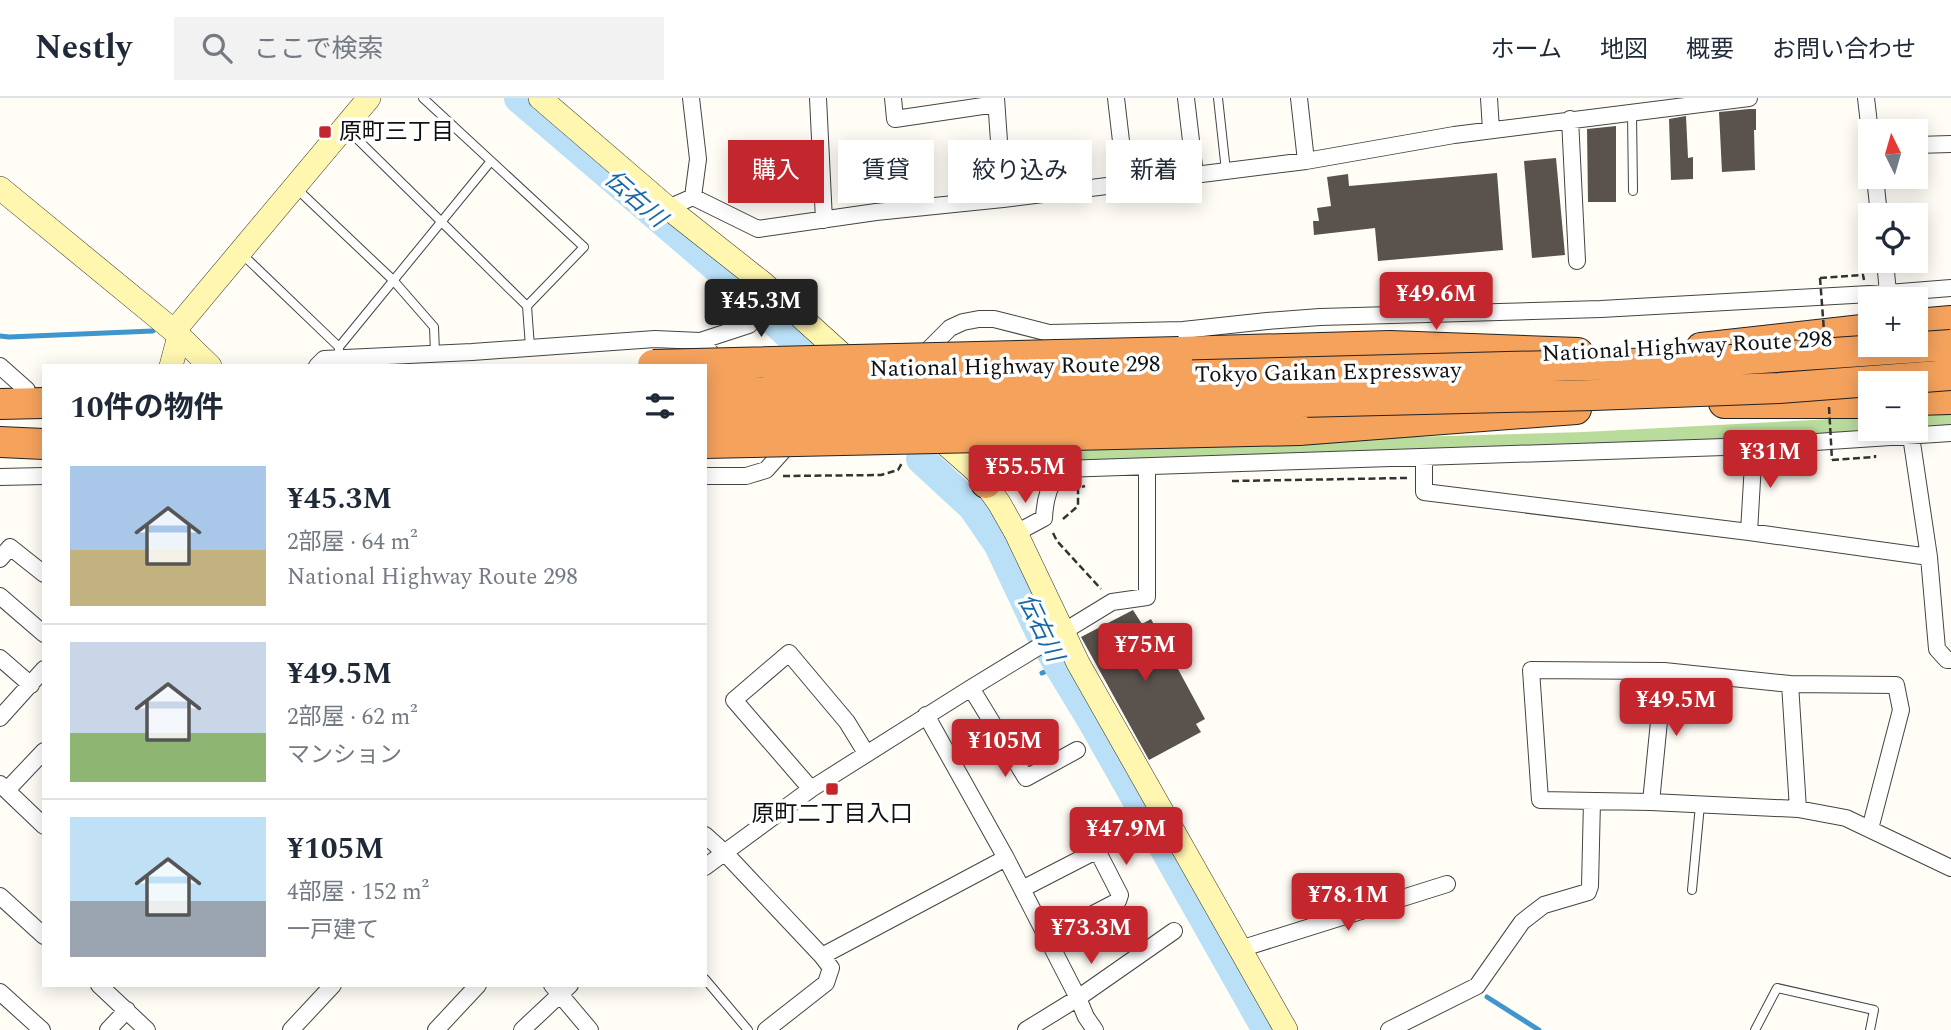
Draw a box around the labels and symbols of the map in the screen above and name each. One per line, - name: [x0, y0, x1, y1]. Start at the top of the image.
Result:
- place label: 原町三丁目: [339, 115, 454, 150]
- north arrow: [1858, 119, 1928, 189]
- marker: 原町三丁目: [317, 124, 333, 140]
- water label: 伝右川: [596, 162, 676, 238]
- pin: ¥49.6M: [1379, 272, 1493, 332]
- pin: ¥45.3M: [704, 280, 818, 339]
- street label: National Highway Route 298: [1541, 322, 1833, 372]
- street label: National Highway Route 298: [869, 347, 1161, 387]
- street label: Tokyo Gaikan Expressway: [1194, 353, 1463, 393]
- pin: ¥31M: [1729, 430, 1811, 490]
- pin: ¥55.5M: [968, 446, 1082, 505]
- water label: 伝右川: [1008, 588, 1073, 671]
- pin: ¥75M: [1104, 624, 1186, 683]
- pin: ¥49.5M: [1619, 678, 1733, 738]
- pin: ¥105M: [956, 720, 1054, 779]
- marker: 原町二丁目入口: [824, 781, 840, 797]
- place label: 原町二丁目入口: [752, 797, 913, 832]
- pin: ¥47.9M: [1069, 808, 1183, 867]
- pin: ¥78.1M: [1291, 874, 1405, 933]
- pin: ¥73.3M: [1034, 906, 1148, 966]

